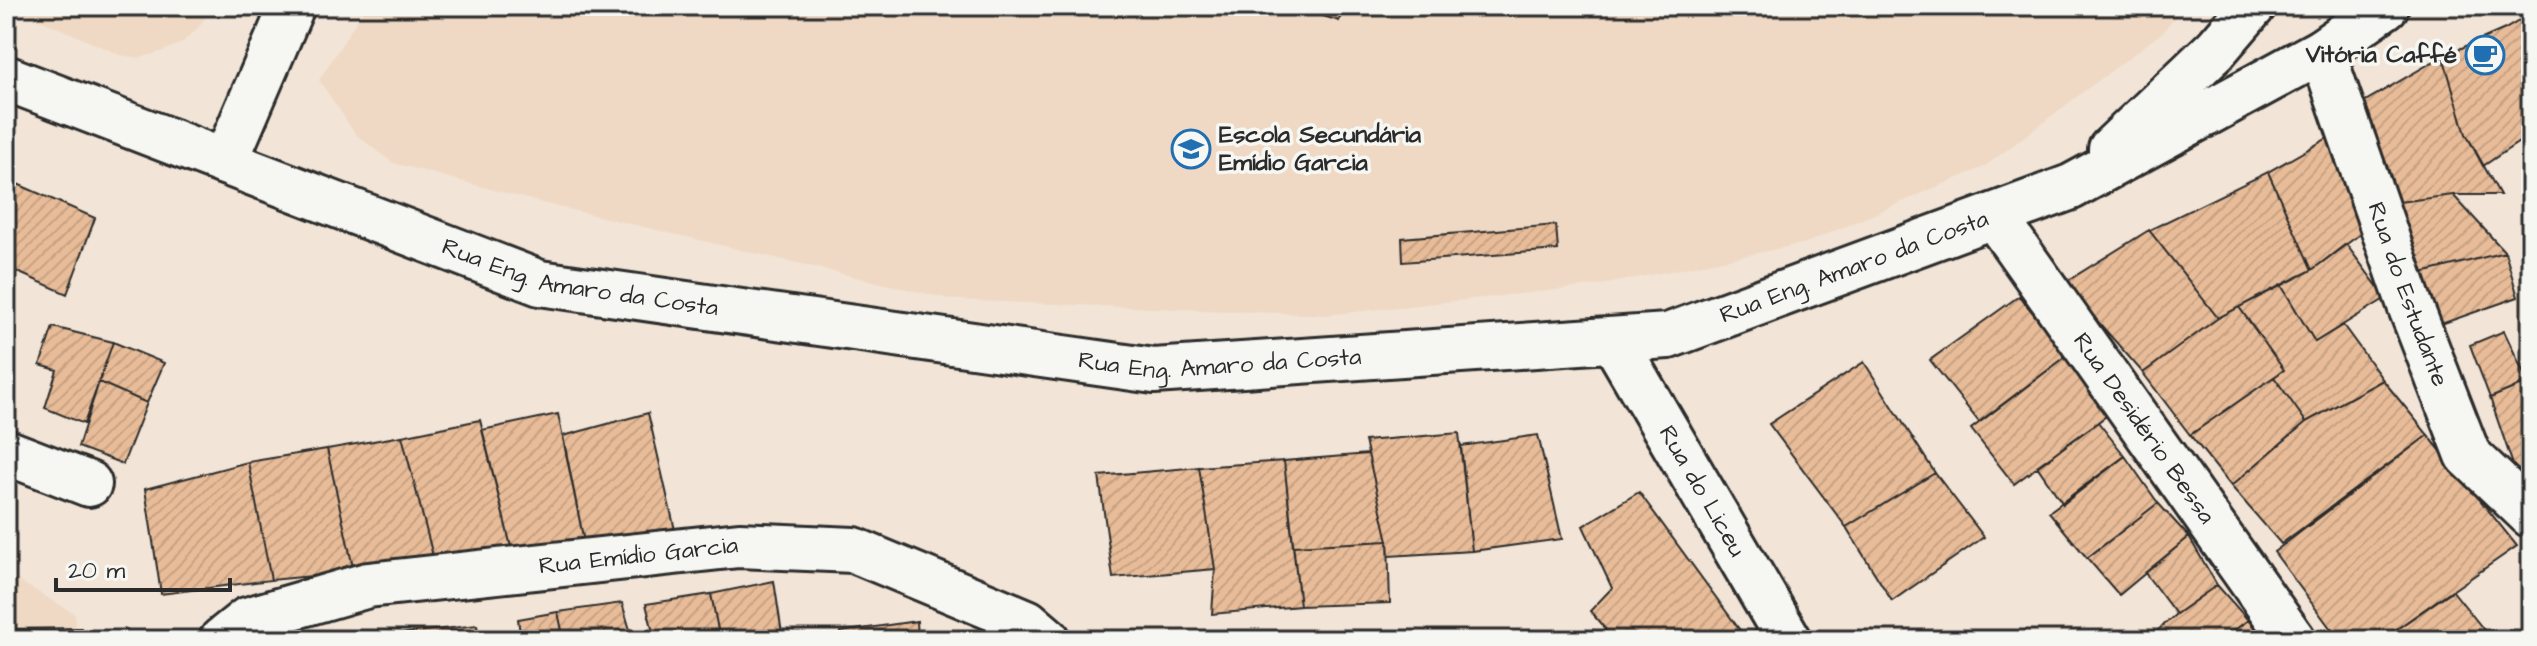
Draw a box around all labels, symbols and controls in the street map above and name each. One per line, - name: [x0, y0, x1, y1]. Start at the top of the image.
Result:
- cafe icon: Vitória Caffé: [2464, 34, 2506, 76]
- place label: Vitória Caffé: [2305, 38, 2457, 72]
- place label: Escola Secundária Emídio Garcia: [1219, 118, 1422, 180]
- school or university icon: Escola Secundária Emídio Garcia: [1170, 128, 1212, 170]
- street label: Rua do Estudante: [2359, 198, 2457, 392]
- street label: Rua Eng. Amaro da Costa: [1715, 202, 1993, 332]
- street label: Rua Eng. Amaro da Costa: [437, 230, 721, 325]
- street label: Rua Desidério Bessa: [2065, 326, 2223, 531]
- street label: Rua Eng. Amaro da Costa: [1076, 340, 1362, 389]
- street label: Rua do Liceu: [1650, 419, 1754, 563]
- street label: Rua Emídio Garcia: [537, 528, 740, 583]
- scale bar: [56, 542, 230, 592]
- text: 20 m: [68, 554, 125, 588]

